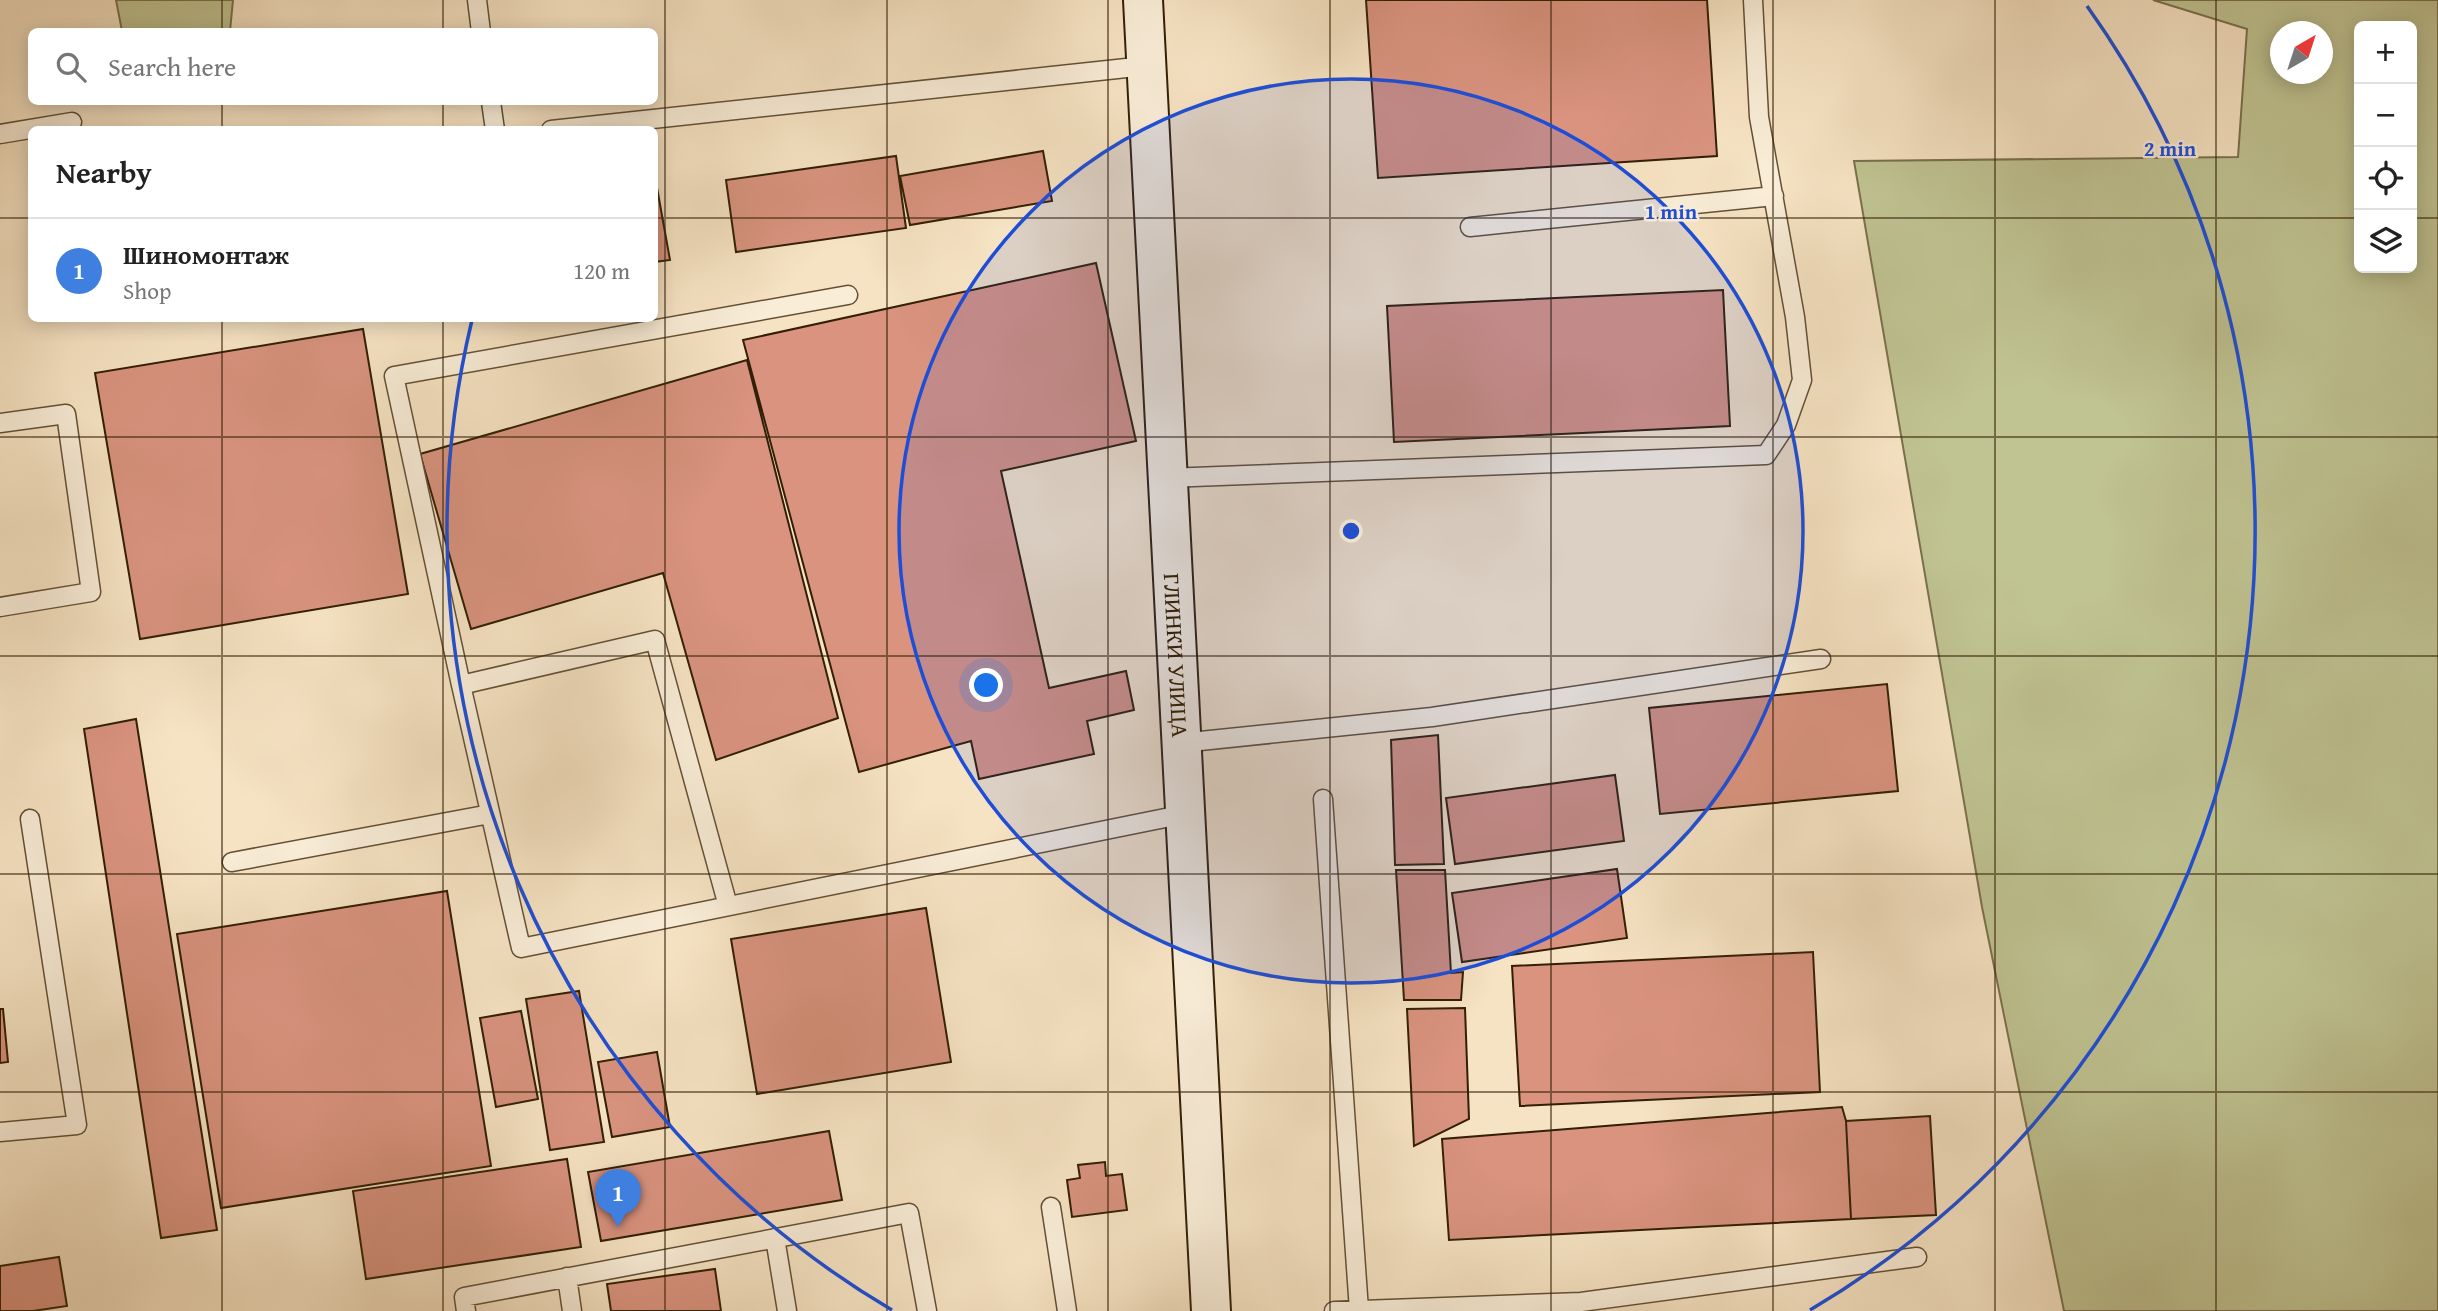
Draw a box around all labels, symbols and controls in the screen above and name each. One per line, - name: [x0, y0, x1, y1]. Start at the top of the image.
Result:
- north arrow: [2270, 21, 2333, 84]
- map controls: [2354, 21, 2417, 273]
- button: +: [2354, 21, 2417, 84]
- search box: [28, 28, 658, 105]
- text: Search here: [108, 47, 236, 86]
- icon: search: [52, 48, 90, 86]
- button: −: [2354, 84, 2417, 147]
- text: 2 min: [2144, 133, 2197, 164]
- button: locate: [2354, 147, 2417, 210]
- text: Nearby: [56, 150, 152, 194]
- text: 1 min: [1645, 196, 1698, 227]
- button: layers: [2354, 210, 2417, 273]
- text: Шиномонтаж: [123, 235, 289, 274]
- text: 1: [73, 254, 85, 287]
- text: 120 m: [573, 254, 630, 287]
- text: Shop: [123, 274, 171, 307]
- centre of rings: [1339, 519, 1363, 543]
- street label: ГЛИНКИ УЛИЦА: [1156, 572, 1198, 738]
- your location: [969, 668, 1003, 702]
- pin: 1: [595, 1169, 641, 1227]

